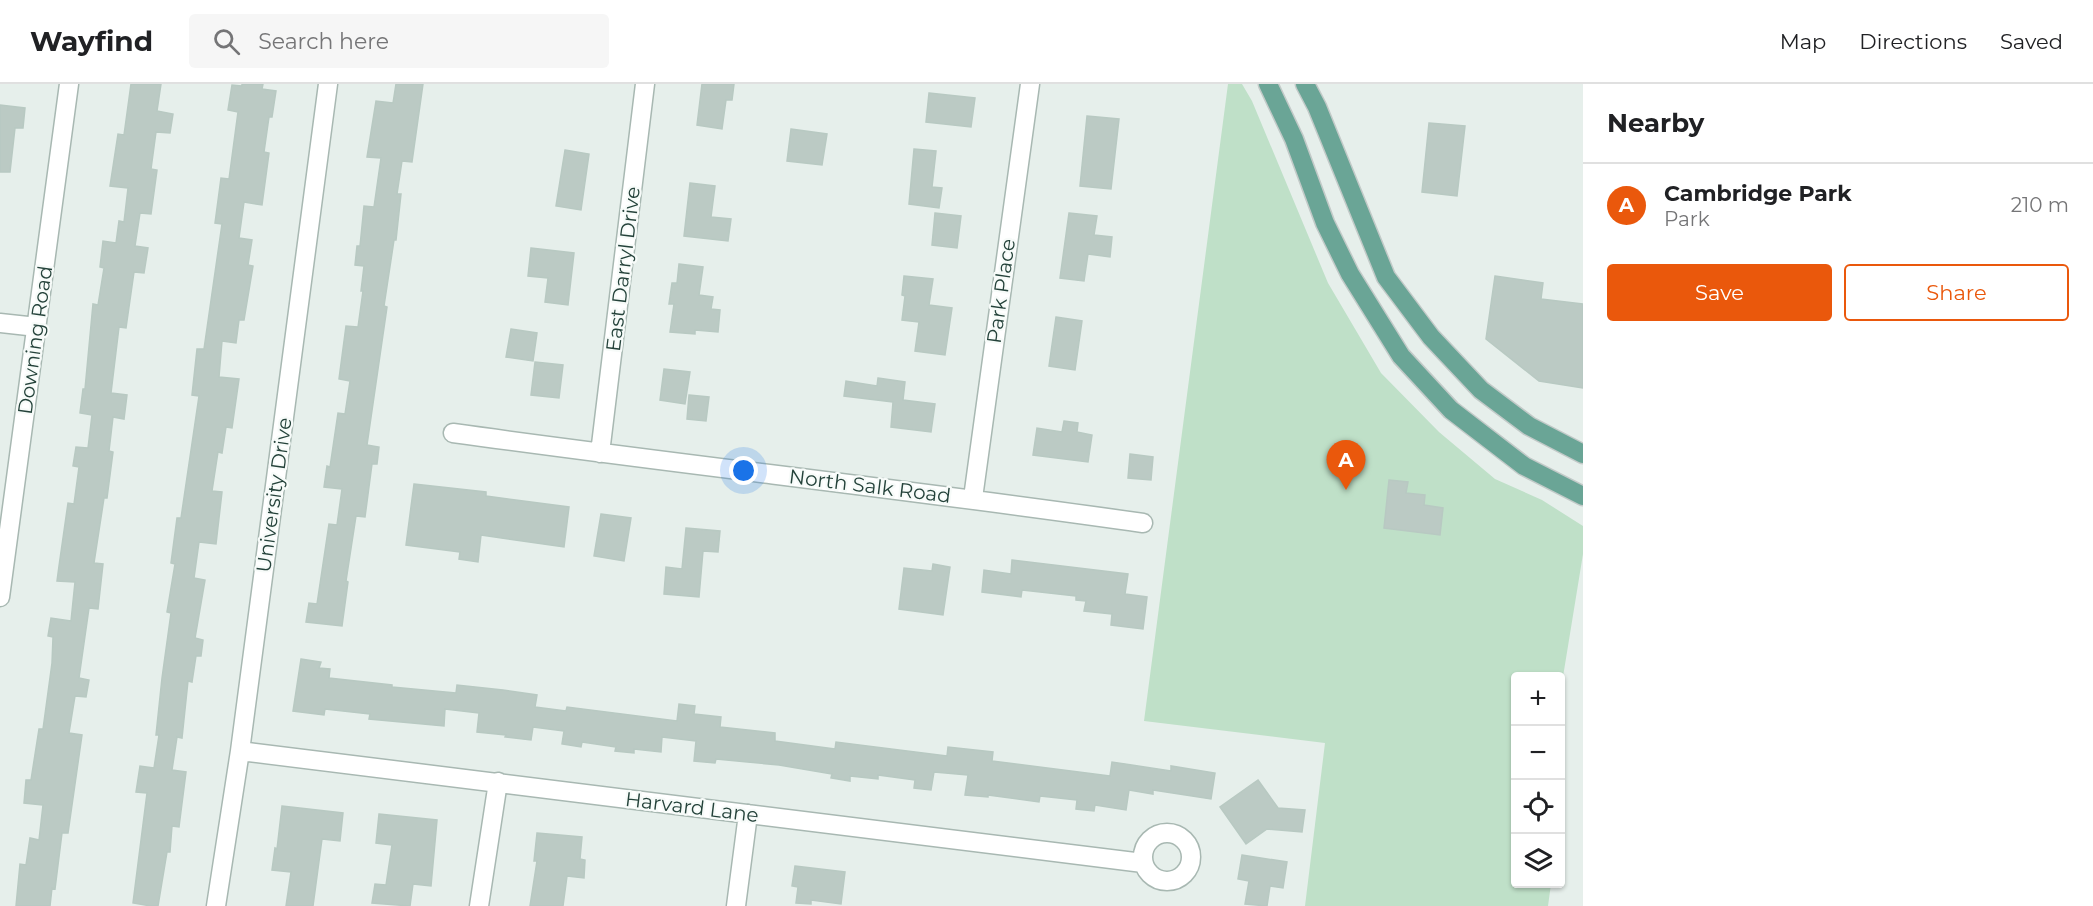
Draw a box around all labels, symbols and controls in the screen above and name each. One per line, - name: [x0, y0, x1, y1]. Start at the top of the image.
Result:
- search box: [189, 14, 609, 68]
- text: Wayfind: [30, 24, 153, 58]
- icon: search: [210, 25, 243, 58]
- text: Search here: [258, 28, 389, 55]
- text: Map: [1780, 29, 1826, 54]
- text: Directions: [1859, 29, 1967, 54]
- text: Saved: [2000, 29, 2063, 54]
- text: Nearby: [1607, 107, 1704, 139]
- text: Cambridge Park: [1664, 180, 1852, 207]
- street label: East Darryl Drive: [601, 185, 645, 353]
- text: A: [1619, 193, 1634, 217]
- text: 210 m: [2011, 193, 2069, 217]
- text: Park: [1664, 207, 1710, 231]
- street label: Park Place: [982, 237, 1020, 345]
- street label: Downing Road: [13, 264, 57, 416]
- button: Save: [1607, 264, 1832, 321]
- button: Share: [1844, 264, 2069, 321]
- street label: University Drive: [251, 416, 297, 574]
- pin: A: [1326, 440, 1366, 490]
- your location: [729, 456, 758, 485]
- street label: North Salk Road: [788, 464, 952, 508]
- map controls: [1511, 672, 1565, 888]
- button: +: [1511, 672, 1565, 726]
- button: −: [1511, 726, 1565, 780]
- button: locate: [1511, 780, 1565, 834]
- street label: Harvard Lane: [624, 787, 760, 827]
- button: layers: [1511, 834, 1565, 888]

